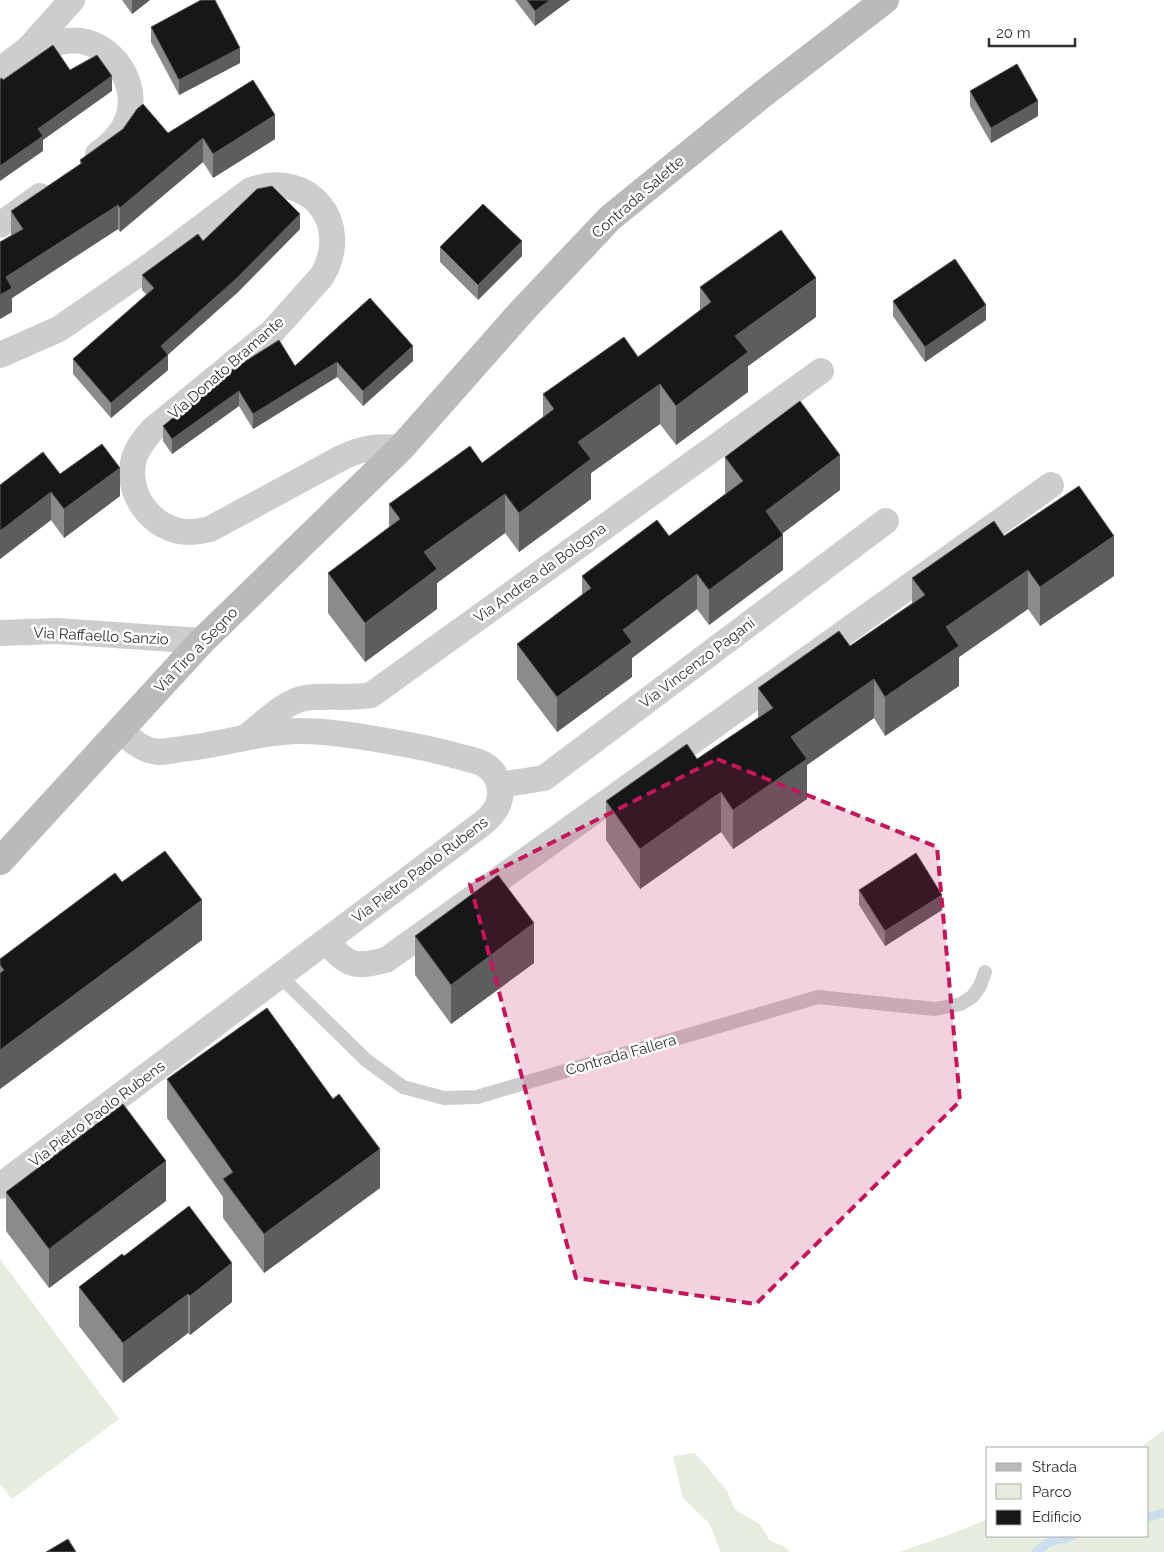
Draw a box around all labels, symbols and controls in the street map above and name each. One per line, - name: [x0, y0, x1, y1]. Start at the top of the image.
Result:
- scale bar: [989, 15, 1075, 47]
- text: 20 m: [996, 24, 1031, 42]
- street label: Contrada Salette: [588, 152, 688, 242]
- street label: Via Donato Bramante: [164, 313, 288, 423]
- street label: Via Andrea da Bologna: [471, 519, 609, 627]
- street label: Via Tiro a Segno: [151, 603, 241, 697]
- street label: Via Vincenzo Pagani: [636, 614, 758, 712]
- street label: Via Raffaello Sanzio: [33, 623, 169, 649]
- street label: Via Pietro Paolo Rubens: [349, 813, 491, 927]
- street label: Contrada Fallera: [564, 1031, 678, 1079]
- street label: Via Pietro Paolo Rubens: [26, 1057, 168, 1171]
- legend: [986, 1447, 1149, 1537]
- text: Strada: [1032, 1458, 1077, 1476]
- text: Parco: [1032, 1483, 1072, 1501]
- text: Edificio: [1032, 1508, 1082, 1526]

